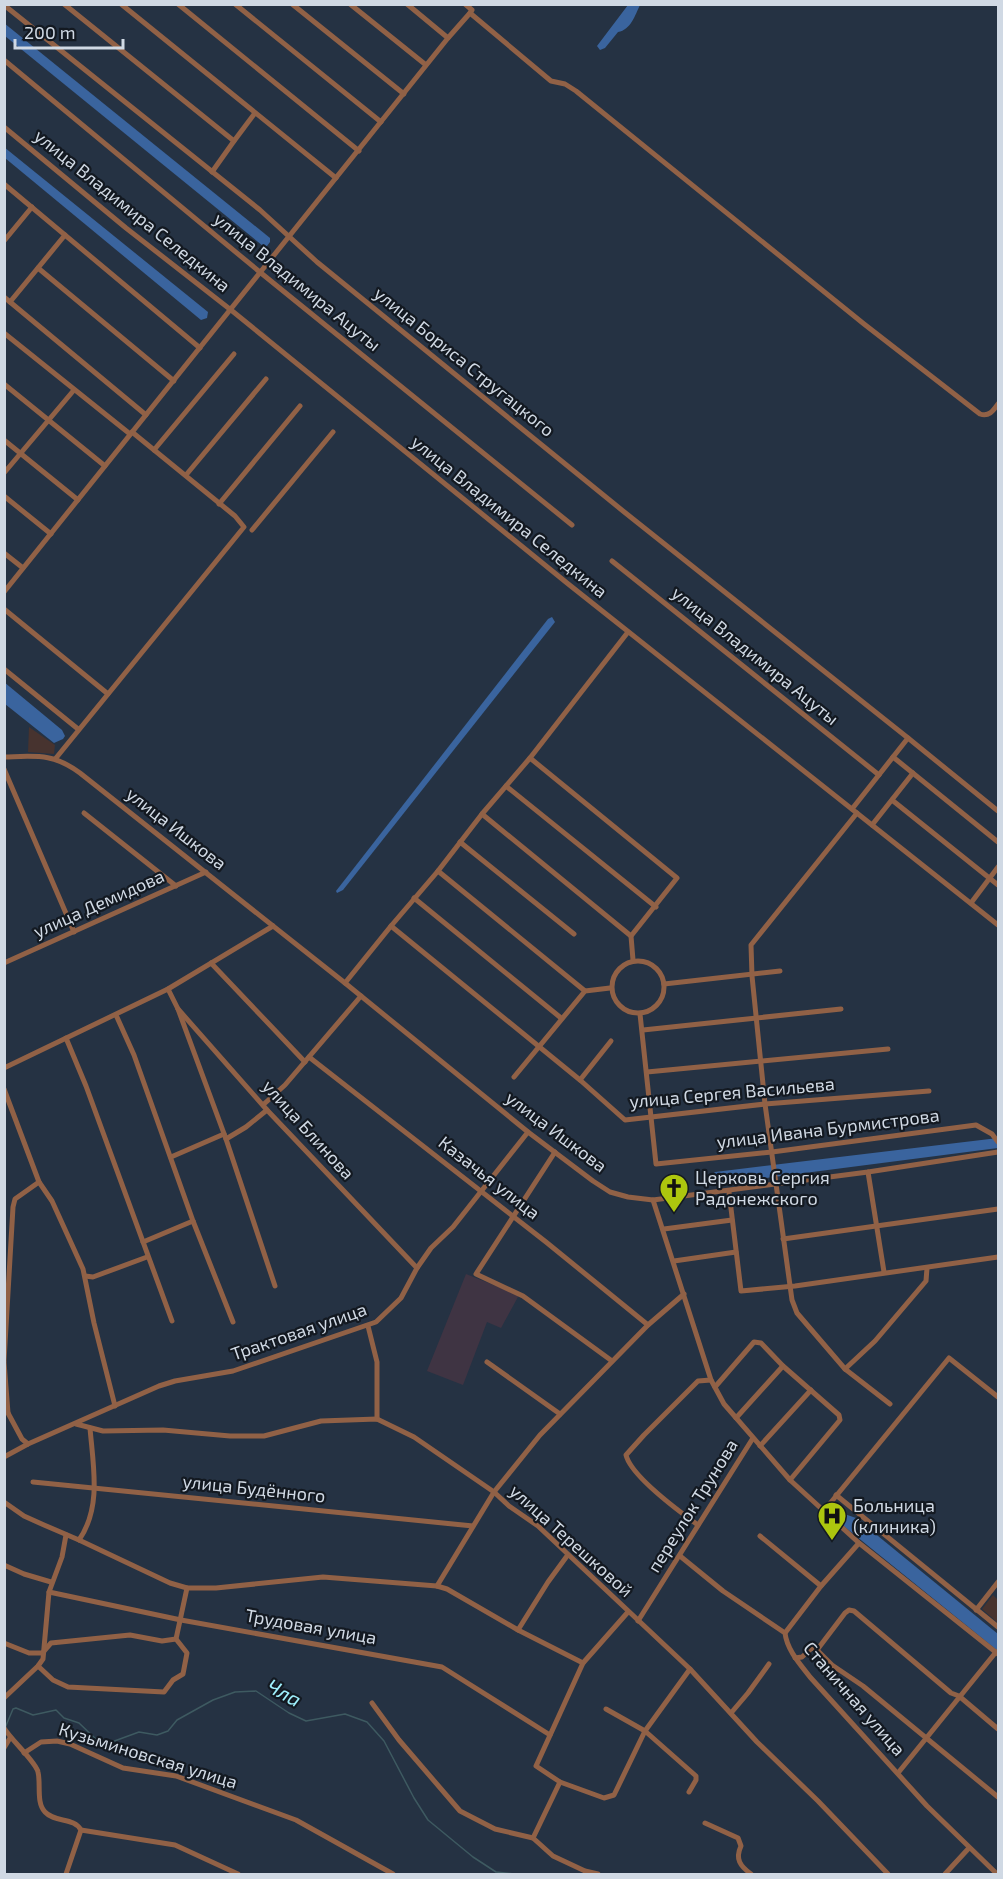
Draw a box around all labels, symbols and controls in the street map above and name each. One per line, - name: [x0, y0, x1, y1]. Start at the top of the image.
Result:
- scale bar: [15, 12, 123, 50]
- text: 200 m: [24, 21, 76, 43]
- street label: улица Владимира Селедкина: [30, 124, 235, 296]
- street label: улица Владимира Ацуты: [210, 207, 385, 355]
- street label: улица Бориса Стругацкого: [370, 282, 559, 441]
- street label: улица Владимира Селедкина: [407, 430, 612, 602]
- street label: улица Владимира Ацуты: [668, 581, 843, 729]
- street label: улица Ишкова: [122, 782, 231, 874]
- street label: улица Демидова: [30, 864, 168, 942]
- street label: улица Сергея Васильева: [628, 1072, 835, 1112]
- street label: улица Блинова: [258, 1075, 359, 1184]
- street label: улица Ишкова: [502, 1086, 612, 1176]
- street label: улица Ивана Бурмистрова: [715, 1103, 940, 1153]
- street label: Казачья улица: [435, 1131, 545, 1224]
- place label: Церковь Сергия Радонежского: [695, 1166, 830, 1209]
- church icon: Церковь Сергия Радонежского: [658, 1172, 690, 1214]
- street label: Трактовая улица: [228, 1298, 369, 1365]
- street label: переулок Трунова: [642, 1435, 742, 1576]
- street label: улица Будённого: [181, 1470, 327, 1506]
- street label: улица Терешковой: [506, 1479, 638, 1601]
- place label: Больница (клиника): [853, 1494, 936, 1537]
- hospital icon: Больница (клиника): [816, 1500, 848, 1542]
- street label: Трудовая улица: [244, 1604, 379, 1648]
- street label: Станичная улица: [799, 1637, 910, 1760]
- water label: Чла: [263, 1673, 306, 1711]
- street label: Кузьминовская улица: [56, 1717, 240, 1793]

